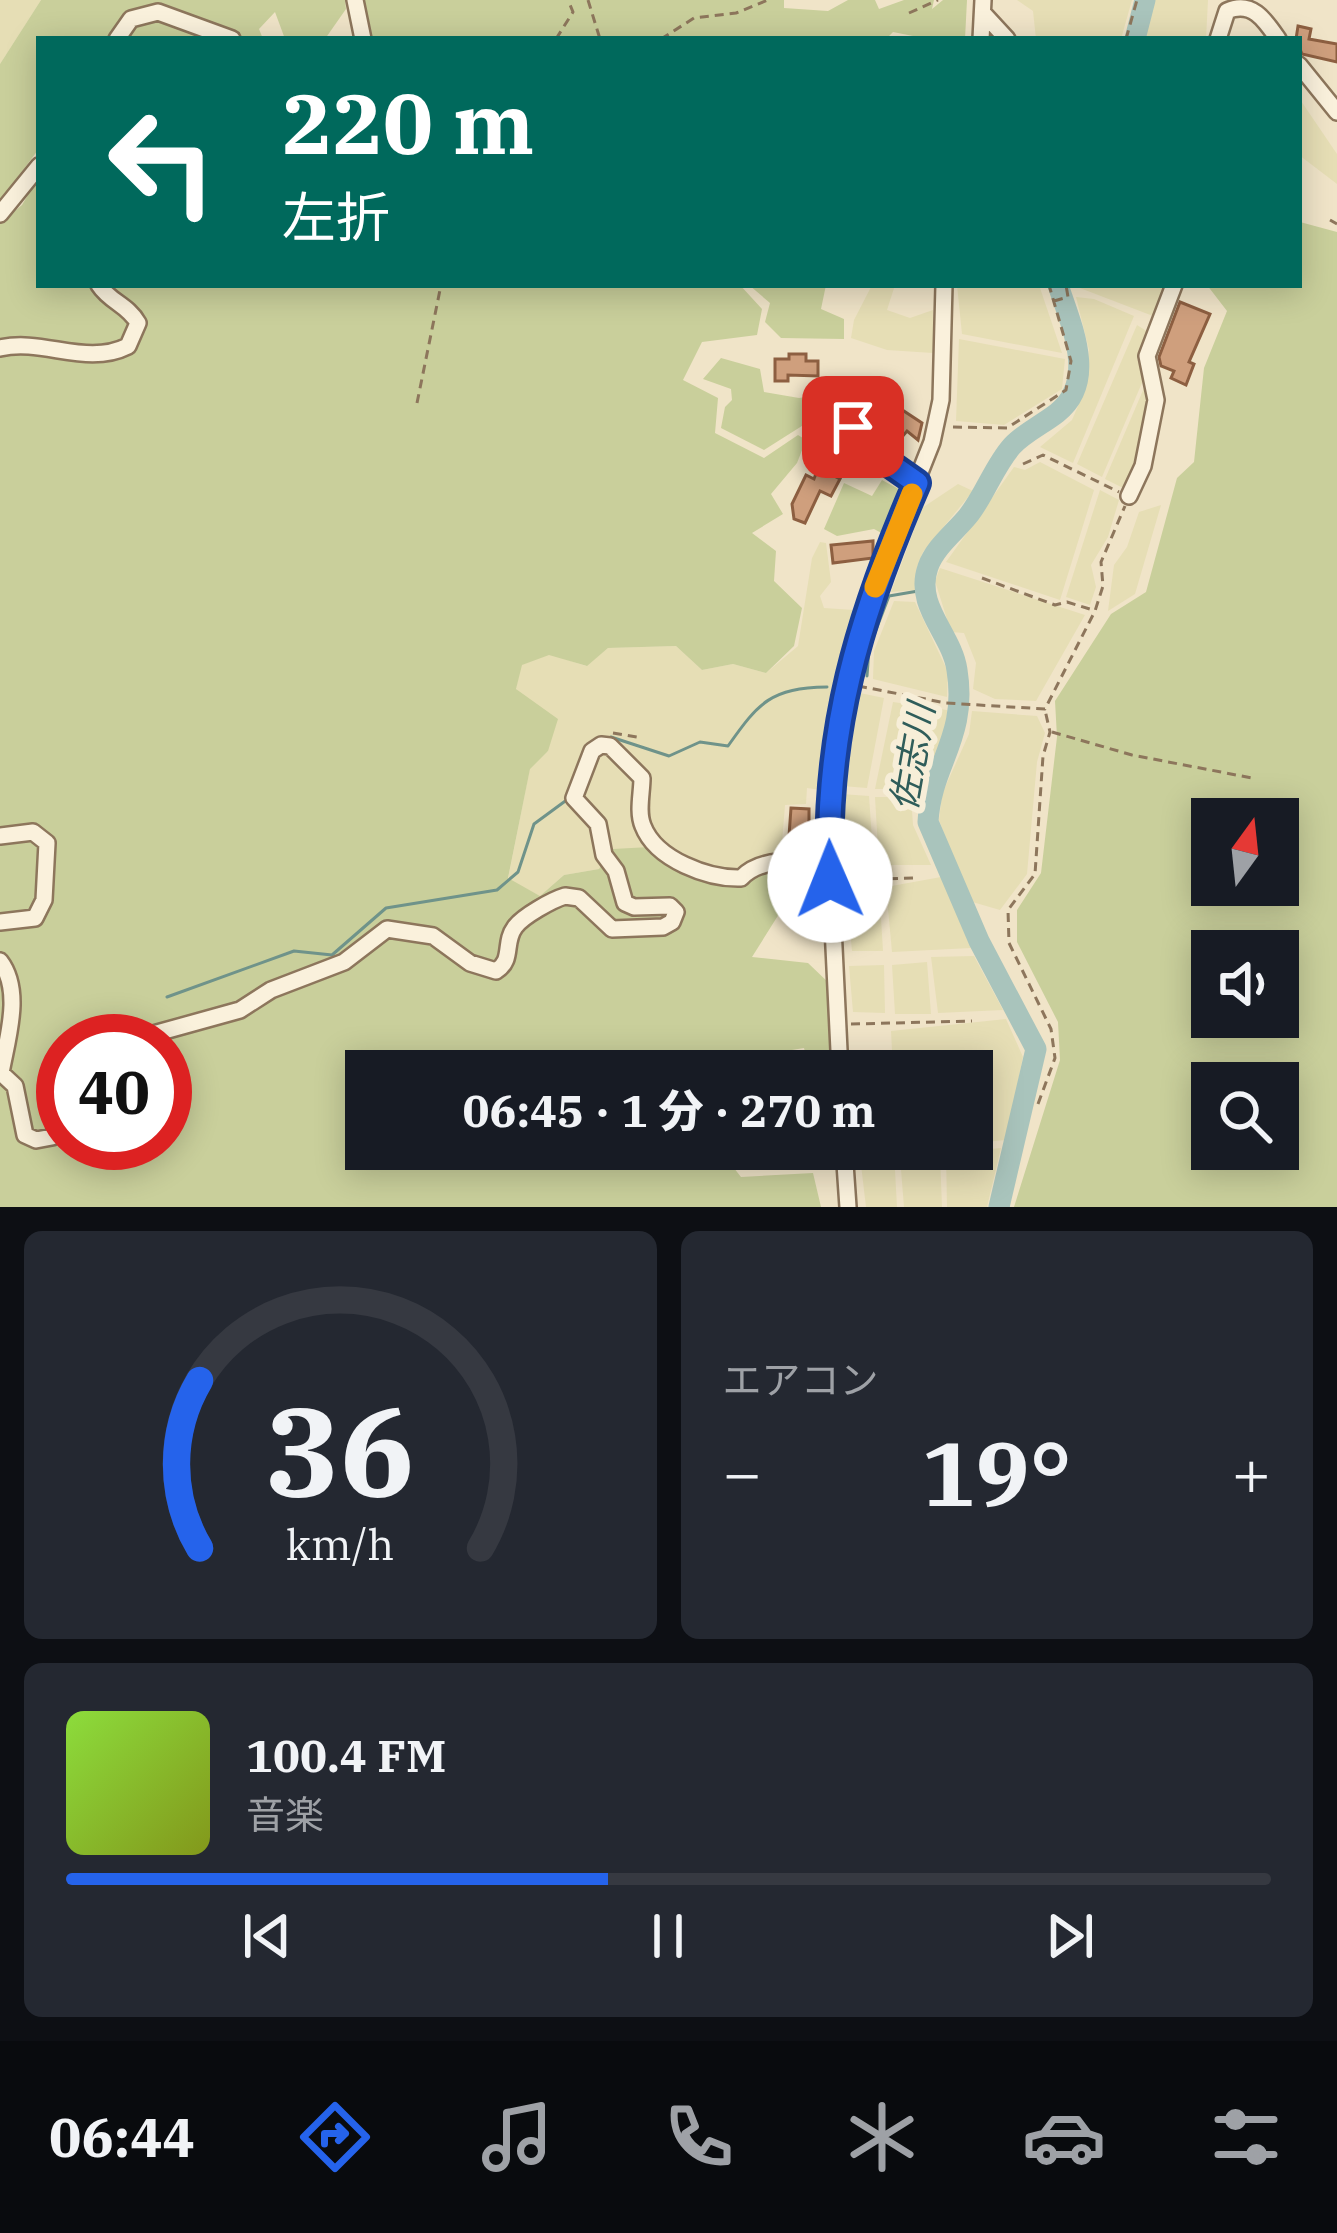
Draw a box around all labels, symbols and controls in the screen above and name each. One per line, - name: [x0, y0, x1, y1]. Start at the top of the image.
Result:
- text: 220 m: [282, 68, 534, 177]
- icon: left: [84, 84, 240, 240]
- text: 左折: [282, 182, 390, 252]
- pin: [802, 376, 904, 478]
- icon: arrive: [820, 394, 886, 460]
- water label: 佐志川: [879, 696, 945, 814]
- north arrow: [1191, 798, 1299, 906]
- map controls: [1191, 798, 1299, 1170]
- position arrow: [767, 817, 893, 943]
- button: sound: [1191, 930, 1299, 1038]
- speed limit sign: 40: [36, 1014, 192, 1170]
- button: search: [1191, 1062, 1299, 1170]
- text: 06:45 · 1 分 · 270 m: [462, 1081, 876, 1139]
- text: エアコン: [723, 1354, 879, 1405]
- text: 36: [265, 1369, 415, 1531]
- text: 19°: [922, 1414, 1072, 1531]
- text: −: [723, 1429, 762, 1515]
- text: +: [1231, 1429, 1271, 1515]
- text: km/h: [286, 1516, 394, 1572]
- text: 100.4 FM: [246, 1726, 446, 1784]
- text: 音楽: [246, 1789, 324, 1840]
- icon: previous: [234, 1903, 300, 1969]
- icon: pause: [635, 1903, 701, 1969]
- icon: next: [1037, 1903, 1103, 1969]
- icon: directions: [293, 2095, 377, 2179]
- icon: music: [475, 2095, 559, 2179]
- icon: phone: [657, 2095, 741, 2179]
- icon: climate: [840, 2095, 924, 2179]
- icon: car: [1022, 2095, 1106, 2179]
- icon: filters: [1204, 2095, 1288, 2179]
- text: 06:44: [49, 2102, 195, 2172]

